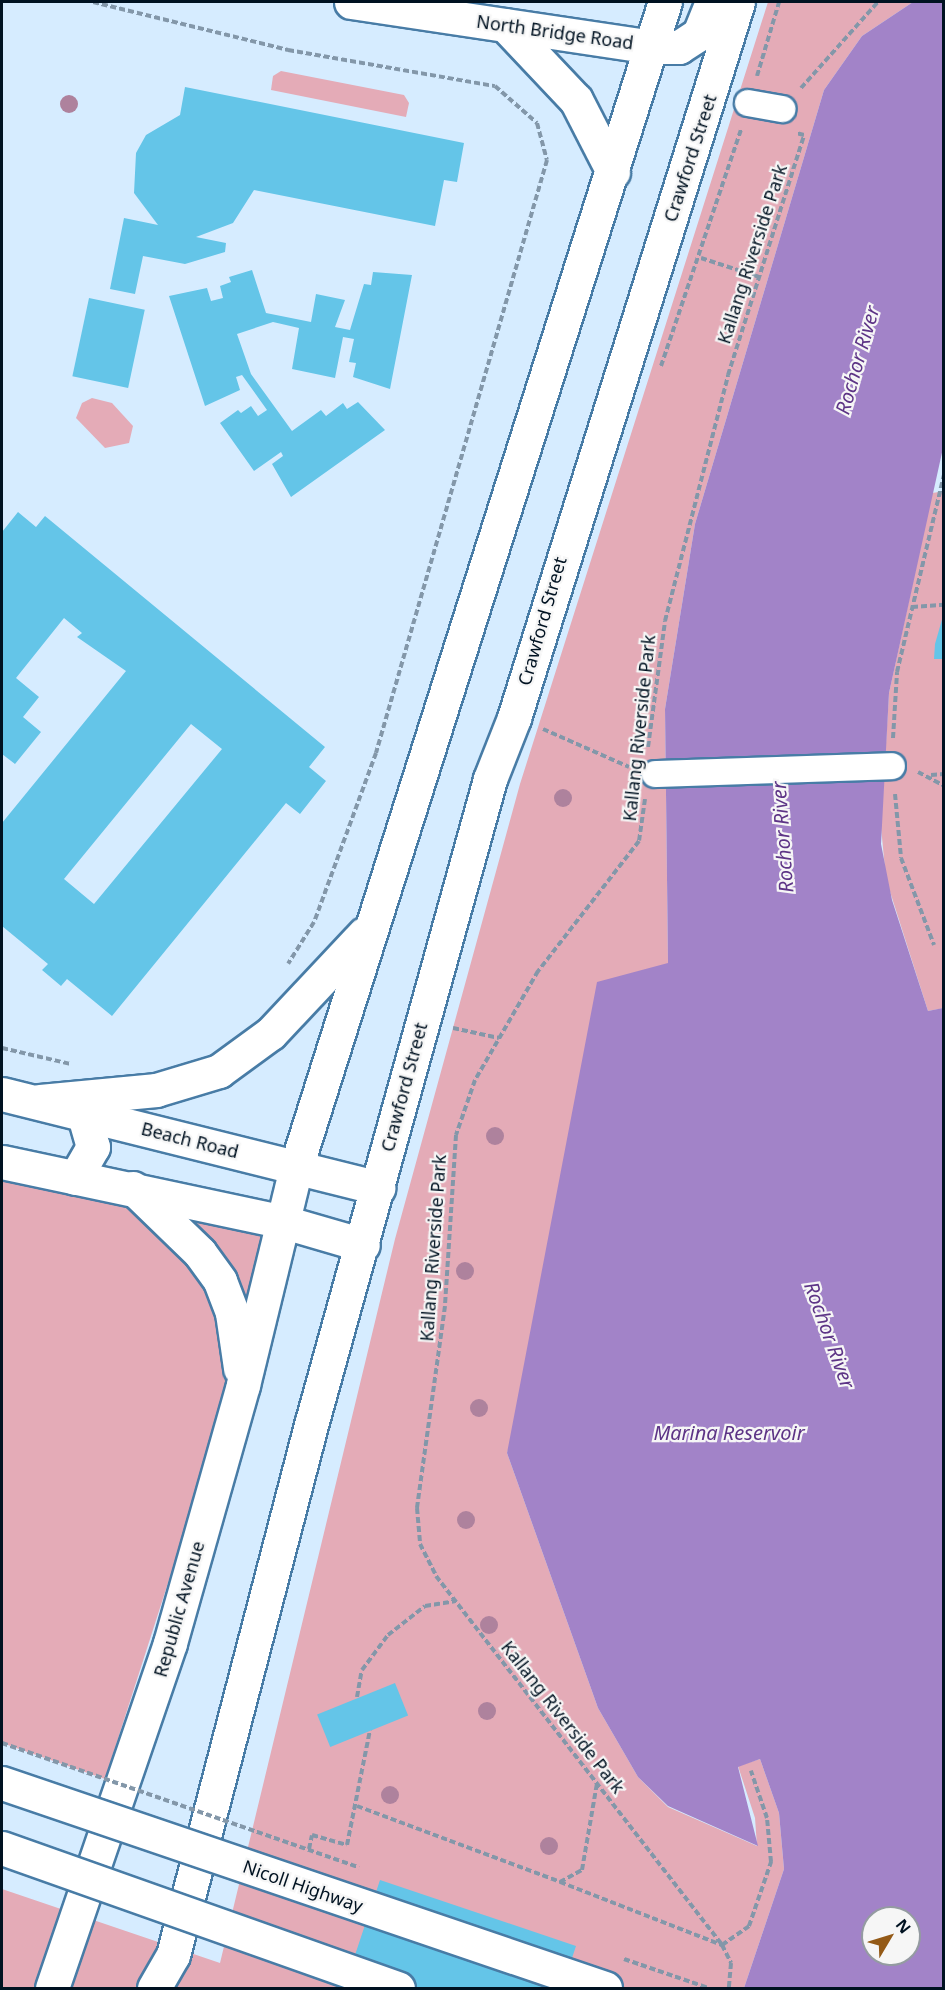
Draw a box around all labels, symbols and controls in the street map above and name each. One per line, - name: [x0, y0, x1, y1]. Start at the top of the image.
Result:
- street label: North Bridge Road: [475, 10, 635, 54]
- street label: Crawford Street: [659, 91, 721, 225]
- street label: Kallang Riverside Park: [713, 162, 791, 346]
- water label: Rochor River: [830, 303, 884, 417]
- street label: Crawford Street: [513, 554, 571, 688]
- street label: Kallang Riverside Park: [618, 634, 660, 822]
- water label: Rochor River: [766, 780, 798, 894]
- street label: Crawford Street: [376, 1020, 432, 1154]
- street label: Beach Road: [139, 1117, 241, 1163]
- street label: Kallang Riverside Park: [416, 1154, 450, 1342]
- water label: Rochor River: [800, 1278, 860, 1392]
- water label: Marina Reservoir: [653, 1420, 805, 1444]
- street label: Republic Avenue: [149, 1539, 209, 1679]
- street label: Kallang Riverside Park: [497, 1637, 629, 1797]
- street label: Nicoll Highway: [240, 1855, 366, 1917]
- north arrow: [861, 1906, 921, 1966]
- text: N: [891, 1914, 916, 1938]

